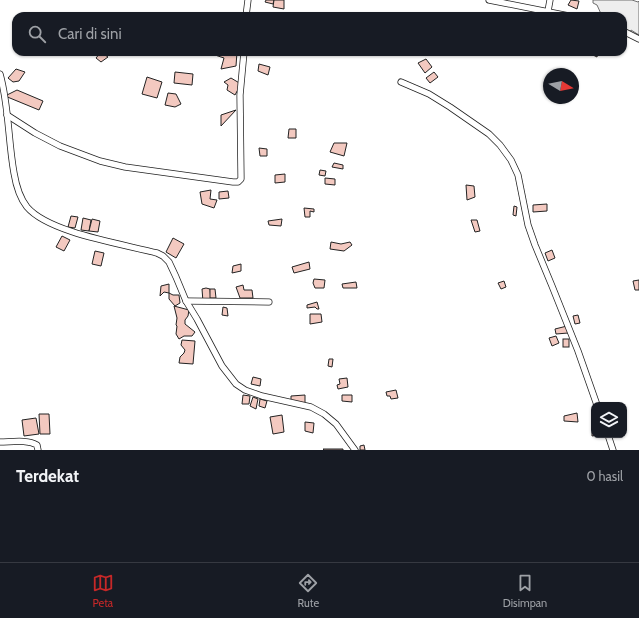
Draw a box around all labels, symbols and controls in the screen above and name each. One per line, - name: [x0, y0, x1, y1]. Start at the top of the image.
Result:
- search box: [12, 12, 627, 56]
- icon: search: [26, 23, 48, 45]
- text: Cari di sini: [58, 25, 122, 43]
- north arrow: [543, 68, 579, 104]
- map controls: [591, 402, 627, 438]
- button: layers: [591, 402, 627, 438]
- text: Terdekat: [16, 466, 79, 486]
- text: 0 hasil: [587, 468, 623, 484]
- tab: Peta: [92, 572, 114, 610]
- tab: Rute: [297, 572, 319, 610]
- tab: Disimpan: [503, 572, 547, 610]

